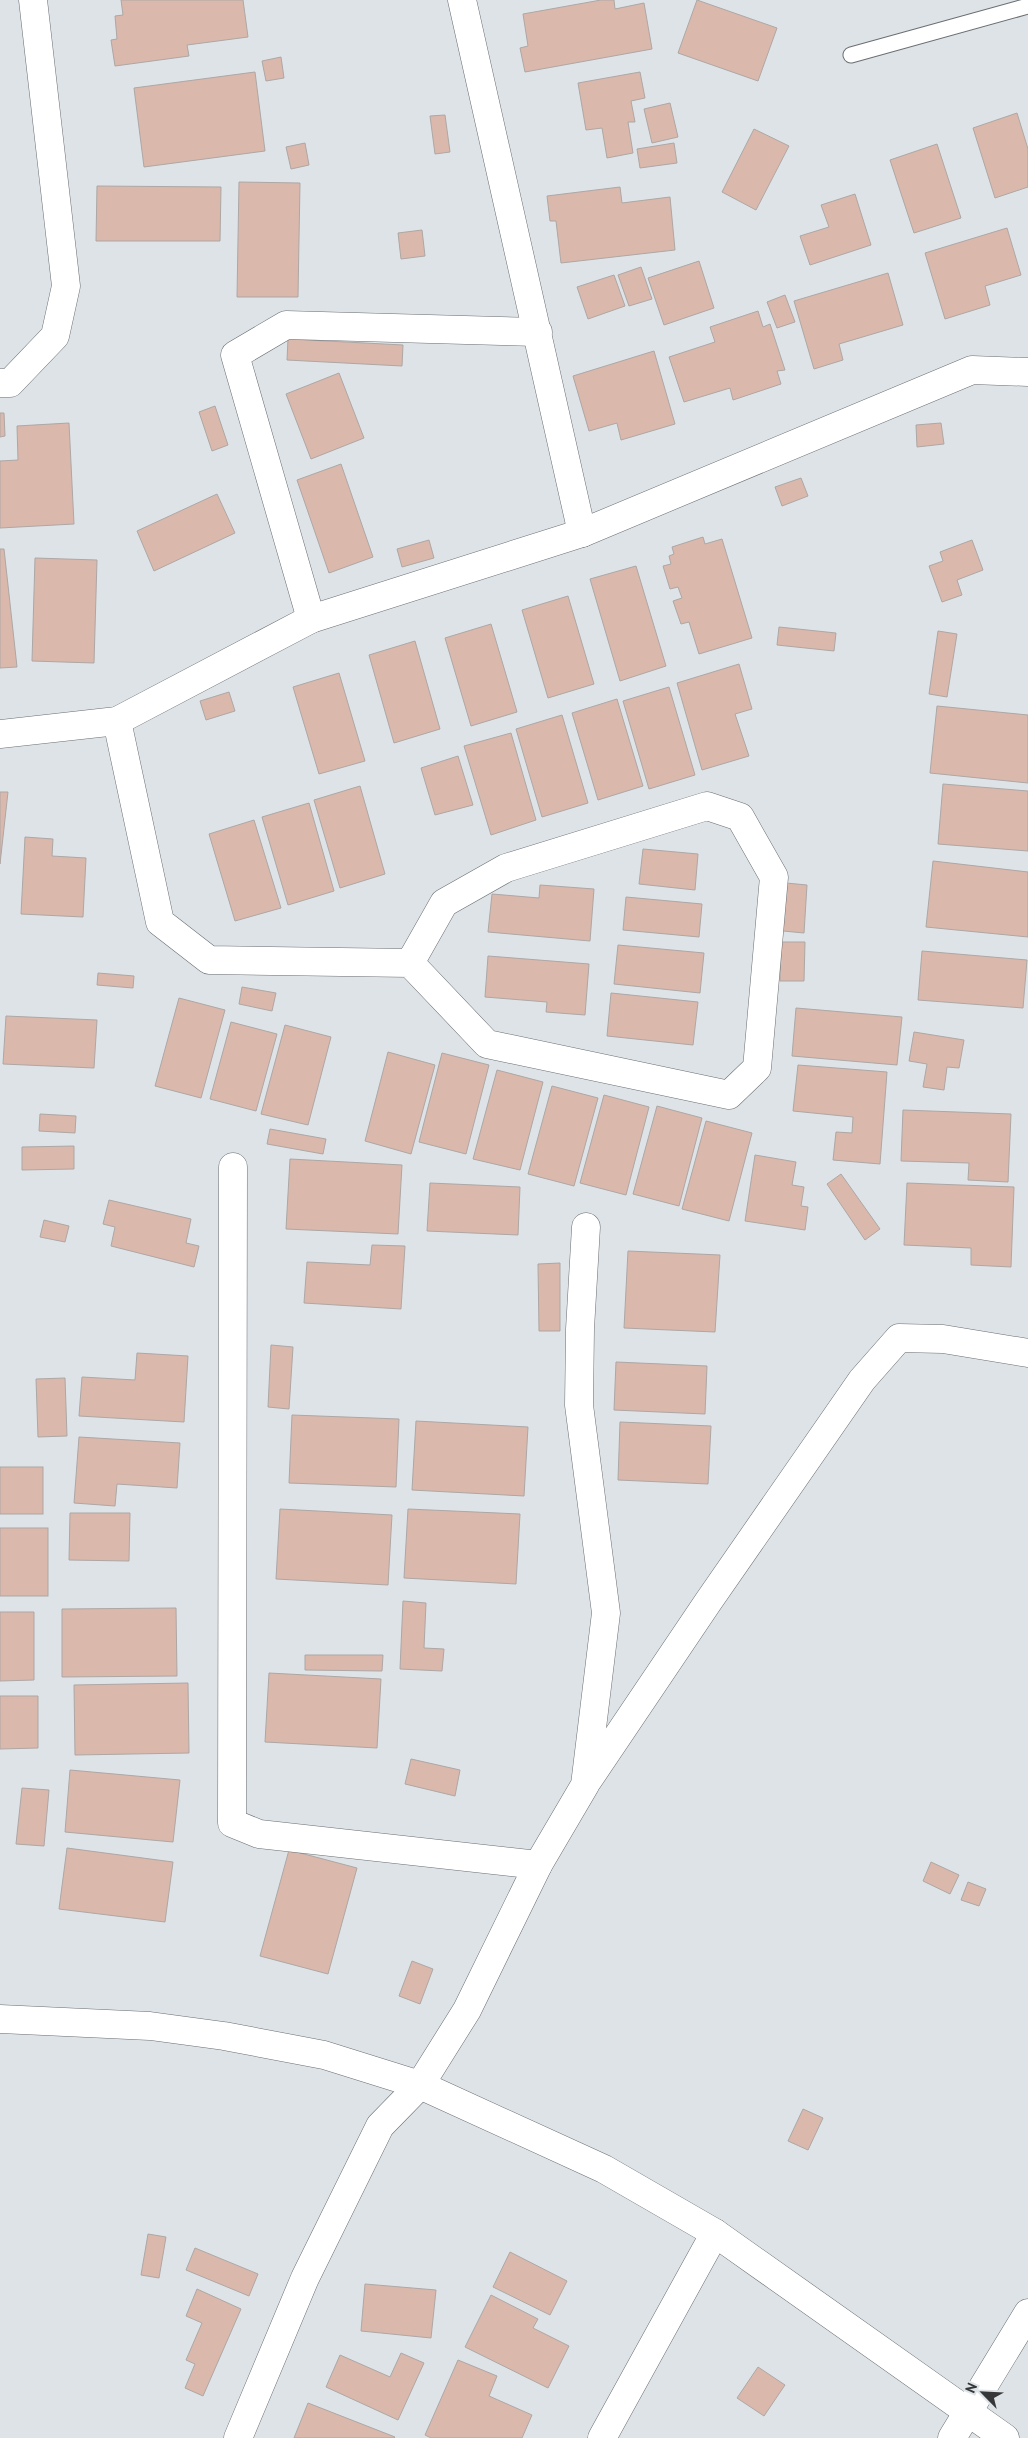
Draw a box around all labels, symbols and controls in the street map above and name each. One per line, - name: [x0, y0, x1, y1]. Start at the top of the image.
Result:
- north arrow: [958, 2368, 1008, 2418]
- text: N: [961, 2380, 981, 2396]

